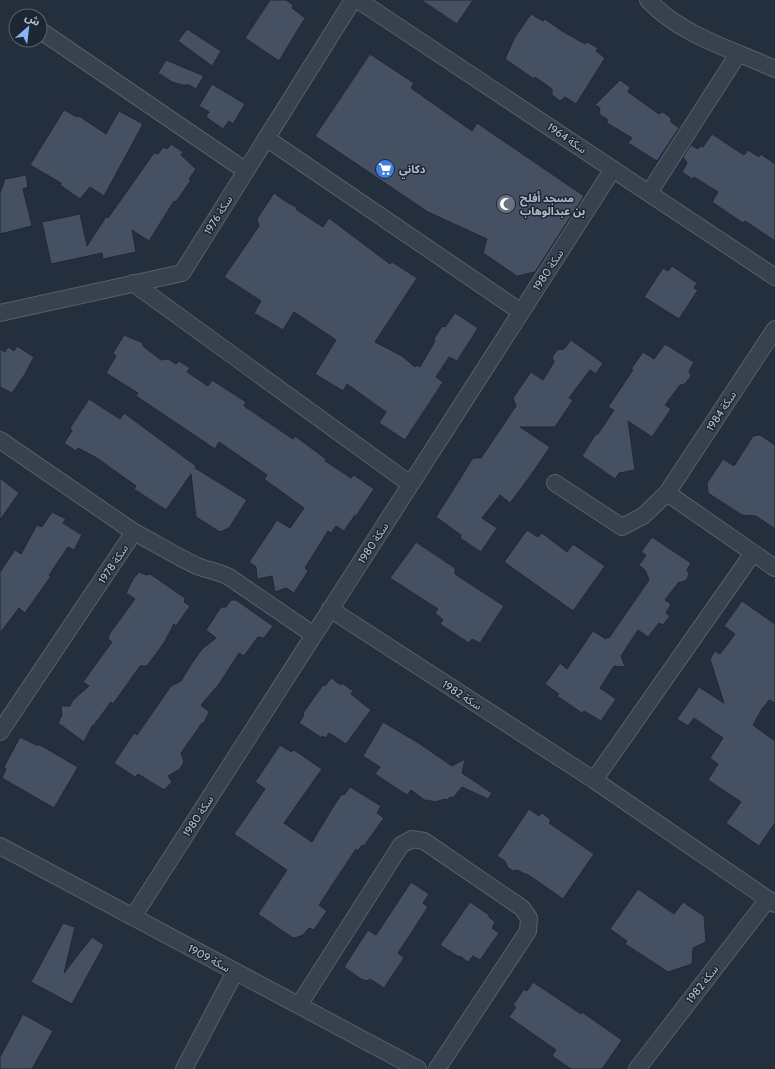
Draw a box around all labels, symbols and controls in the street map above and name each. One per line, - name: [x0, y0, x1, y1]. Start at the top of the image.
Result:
- north arrow: [8, 8, 48, 48]
- text: ش: [23, 9, 43, 29]
- street label: سكة 1964: [545, 120, 590, 156]
- supermarket icon: دكاني: [374, 158, 396, 180]
- place label: دكاني: [399, 162, 426, 179]
- place label: مسجد أفلح بن عبدالوهاب: [520, 191, 585, 218]
- street label: سكة 1976: [201, 193, 236, 237]
- mosque icon: مسجد أفلح بن عبدالوهاب: [495, 193, 517, 215]
- street label: سكة 1980: [530, 246, 567, 293]
- street label: سكة 1984: [703, 388, 739, 434]
- street label: سكة 1980: [355, 519, 392, 566]
- street label: سكة 1978: [95, 542, 131, 586]
- street label: سكة 1982: [440, 677, 485, 713]
- street label: سكة 1980: [180, 792, 217, 839]
- street label: سكة 1909: [185, 941, 233, 975]
- street label: سكة 1982: [683, 962, 721, 1006]

